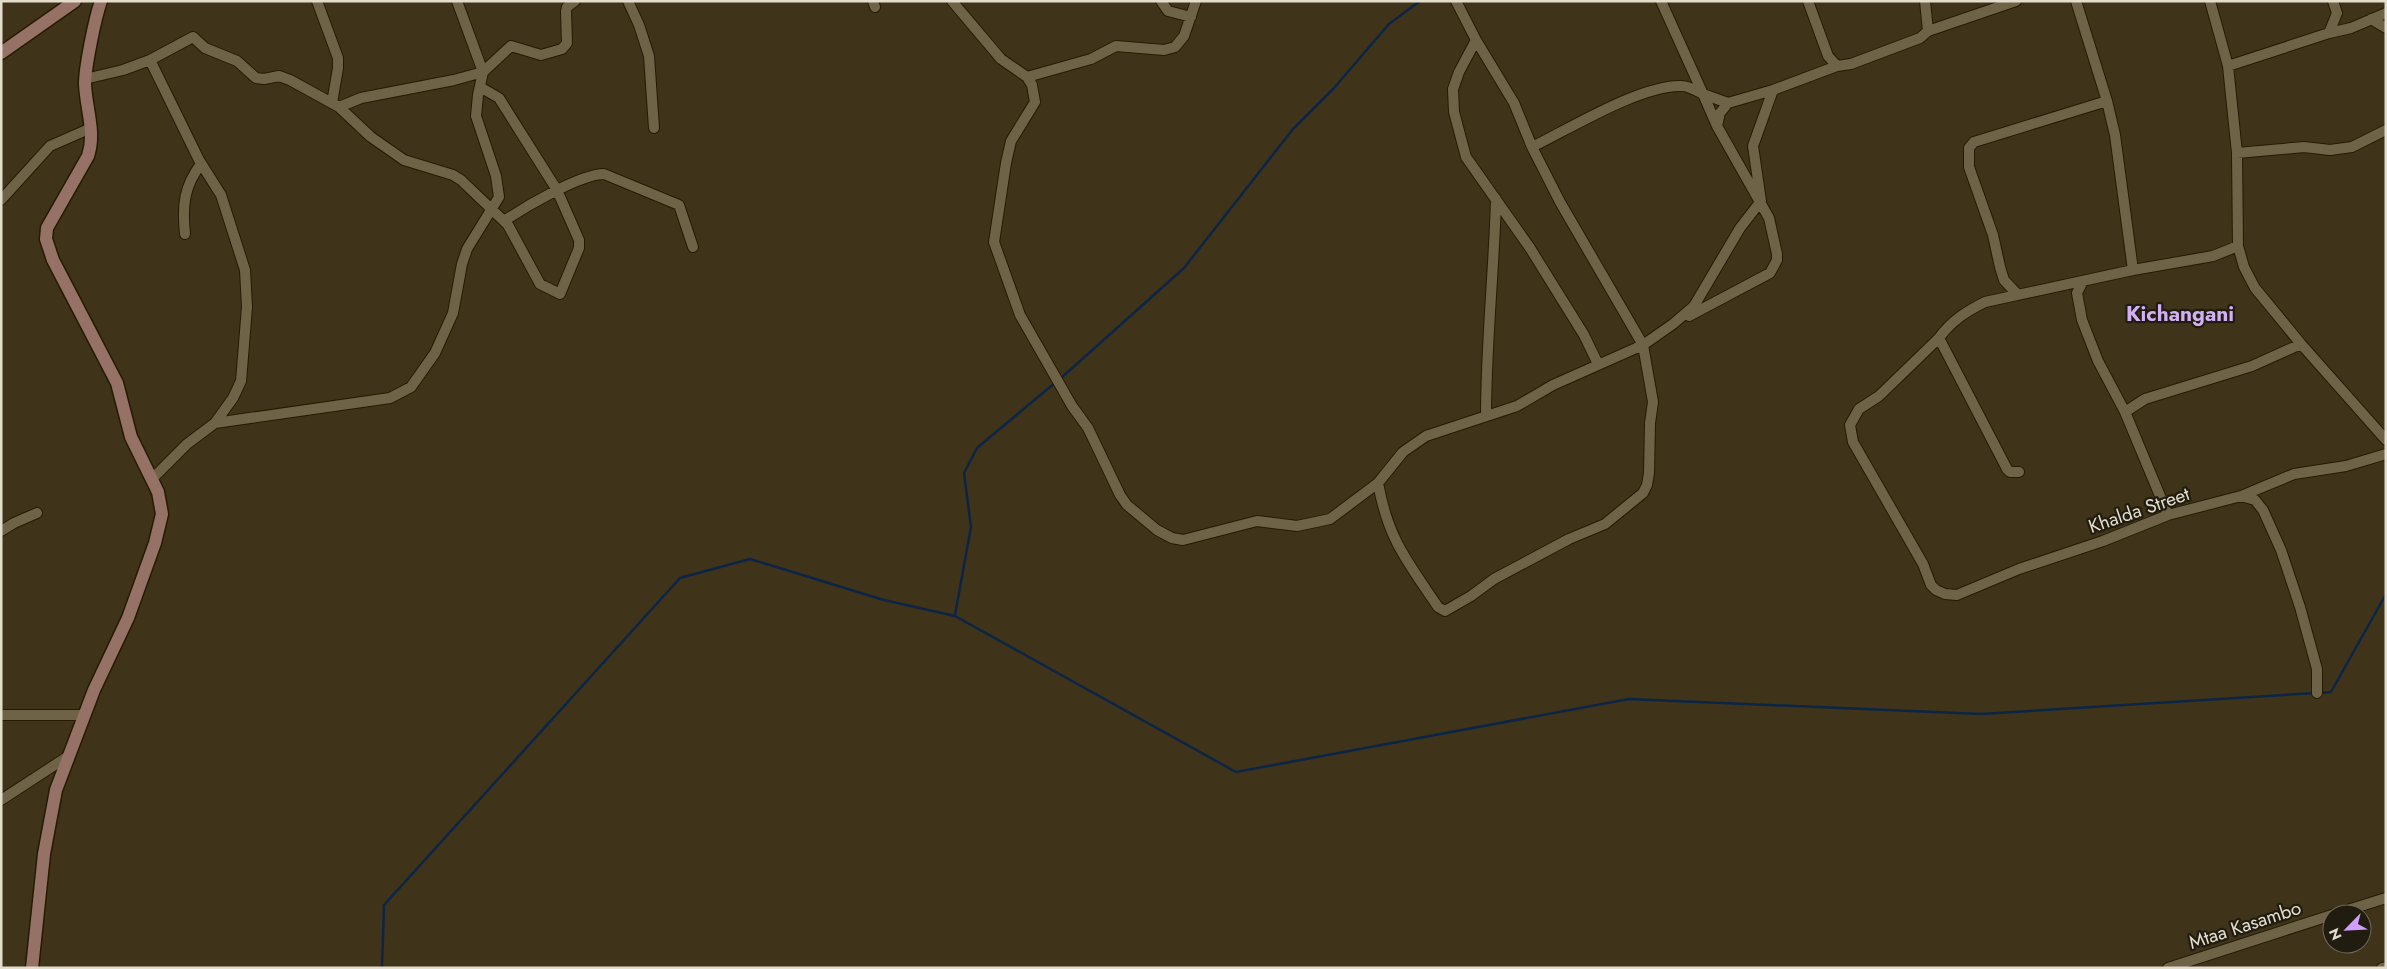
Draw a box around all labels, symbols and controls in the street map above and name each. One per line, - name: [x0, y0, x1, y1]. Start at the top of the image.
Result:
- district label: Kichangani: [2126, 299, 2234, 329]
- street label: Khalda Street: [2085, 480, 2194, 540]
- street label: Mtaa Kasambo: [2185, 894, 2305, 956]
- north arrow: [2322, 904, 2372, 954]
- text: N: [2324, 925, 2347, 943]

